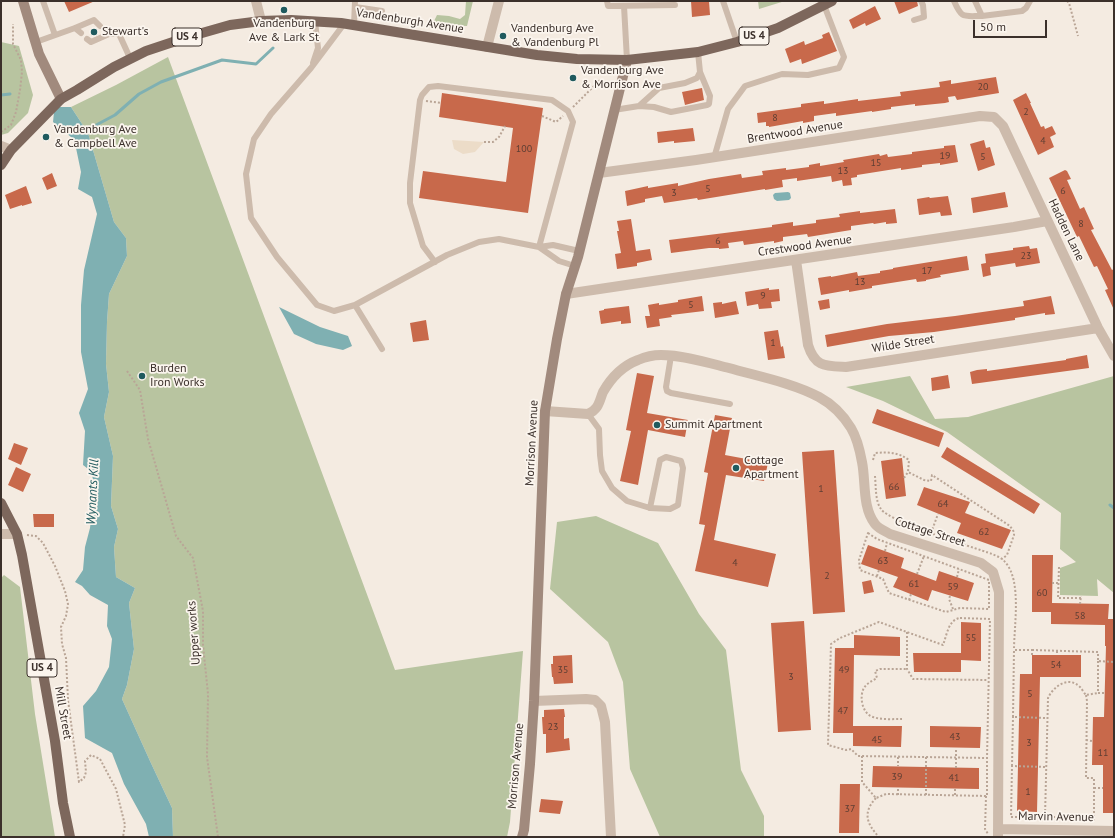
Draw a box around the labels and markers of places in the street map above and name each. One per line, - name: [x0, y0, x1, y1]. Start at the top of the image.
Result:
- marker: Vandenburg Ave & Lark St: [279, 5, 289, 15]
- place label: Vandenburg Ave & Lark St: [249, 17, 319, 45]
- place label: Vandenburg Ave & Vandenburg Pl: [511, 22, 599, 50]
- place label: Stewart's: [102, 25, 148, 39]
- marker: Stewart's: [89, 27, 99, 37]
- marker: Vandenburg Ave & Vandenburg Pl: [498, 31, 508, 41]
- place label: Vandenburg Ave & Morrison Ave: [581, 64, 664, 92]
- marker: Vandenburg Ave & Morrison Ave: [568, 73, 578, 83]
- place label: Vandenburg Ave & Campbell Ave: [54, 123, 137, 151]
- marker: Vandenburg Ave & Campbell Ave: [41, 132, 51, 142]
- place label: Burden Iron Works: [150, 362, 205, 390]
- marker: Burden Iron Works: [137, 371, 147, 381]
- place label: Summit Apartment: [665, 418, 762, 432]
- marker: Summit Apartment: [652, 420, 662, 430]
- place label: Cottage Apartment: [744, 454, 798, 482]
- marker: Cottage Apartment: [731, 463, 741, 473]

